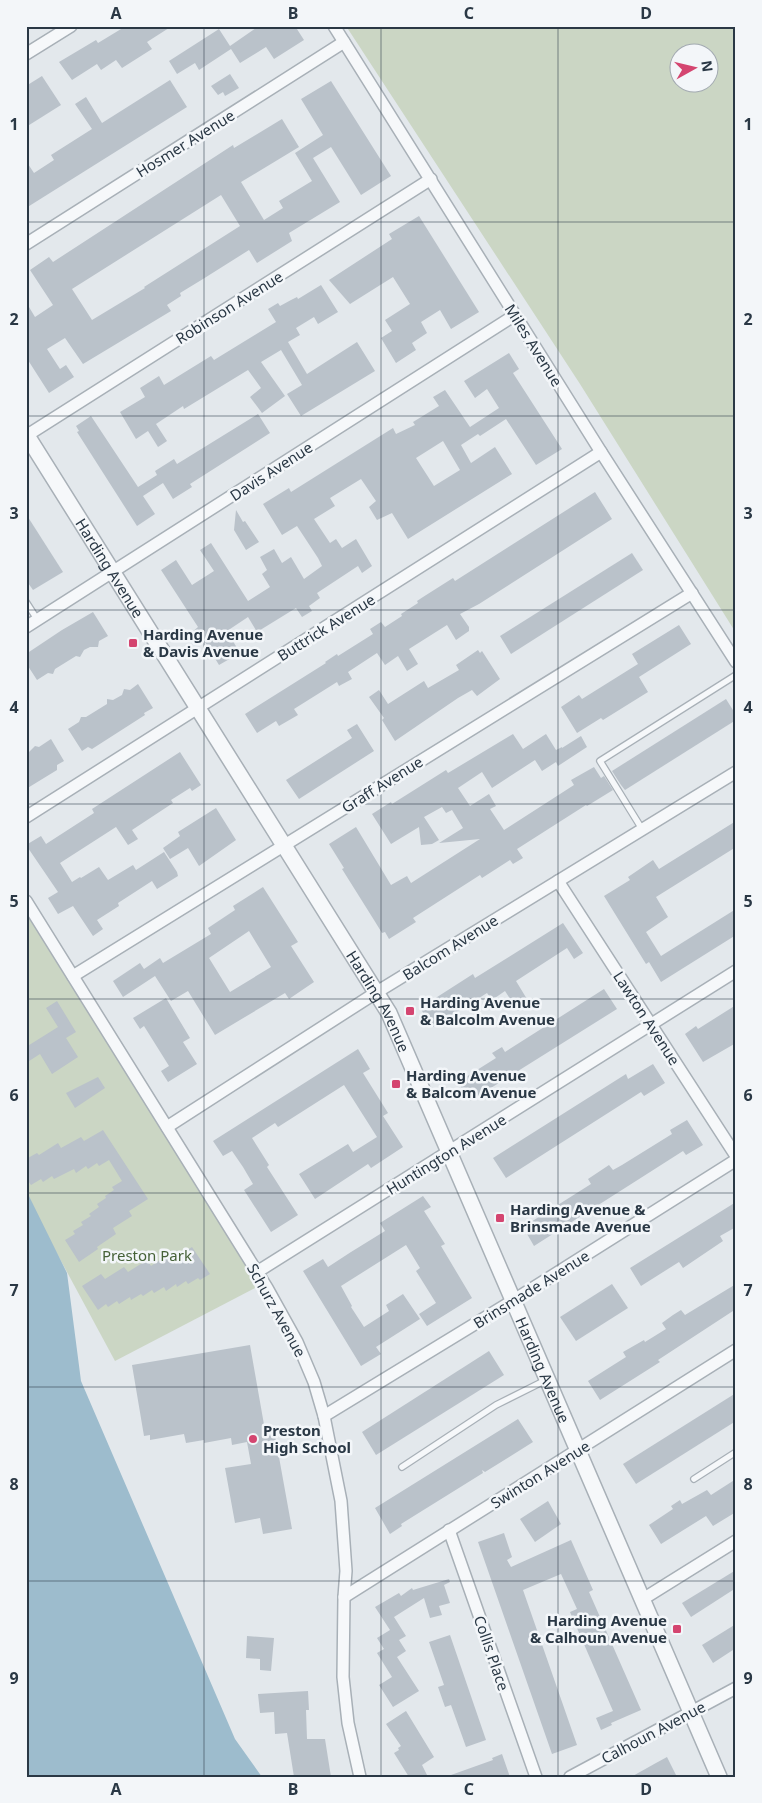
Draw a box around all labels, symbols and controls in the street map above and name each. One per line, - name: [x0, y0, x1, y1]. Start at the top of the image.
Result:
- text: A: [110, 2, 122, 24]
- text: B: [288, 2, 298, 24]
- text: C: [464, 2, 474, 24]
- text: D: [640, 2, 652, 24]
- north arrow: [670, 42, 720, 92]
- text: N: [697, 59, 718, 73]
- street label: Hosmer Avenue: [132, 105, 238, 181]
- text: 1: [9, 113, 19, 135]
- text: 1: [743, 113, 753, 135]
- street label: Robinson Avenue: [172, 266, 286, 348]
- street label: Miles Avenue: [501, 300, 567, 390]
- text: 2: [9, 308, 19, 330]
- text: 2: [743, 308, 753, 330]
- street label: Davis Avenue: [226, 437, 316, 505]
- text: 3: [9, 502, 19, 524]
- text: 3: [743, 502, 753, 524]
- street label: Harding Avenue: [71, 514, 149, 621]
- street label: Buttrick Avenue: [273, 589, 379, 665]
- place label: Harding Avenue & Davis Avenue: [143, 624, 263, 661]
- marker: Harding Avenue & Davis Avenue: [127, 637, 139, 649]
- text: 4: [9, 696, 19, 718]
- text: 4: [743, 696, 753, 718]
- street label: Graff Avenue: [338, 751, 426, 817]
- text: 5: [9, 890, 19, 912]
- text: 5: [743, 890, 753, 912]
- street label: Balcom Avenue: [399, 910, 501, 984]
- street label: Harding Avenue: [342, 946, 415, 1055]
- street label: Lawton Avenue: [609, 967, 685, 1069]
- place label: Harding Avenue & Balcolm Avenue: [420, 992, 555, 1029]
- marker: Harding Avenue & Balcolm Avenue: [404, 1005, 416, 1017]
- place label: Harding Avenue & Balcom Avenue: [406, 1065, 537, 1102]
- marker: Harding Avenue & Balcom Avenue: [390, 1078, 402, 1090]
- text: 6: [9, 1084, 19, 1106]
- text: 6: [743, 1084, 753, 1106]
- street label: Huntington Avenue: [382, 1109, 510, 1199]
- place label: Harding Avenue & Brinsmade Avenue: [510, 1199, 651, 1236]
- marker: Harding Avenue & Brinsmade Avenue: [494, 1212, 506, 1224]
- park label: Preston Park: [102, 1245, 192, 1265]
- street label: Brinsmade Avenue: [469, 1245, 593, 1333]
- street label: Schurz Avenue: [243, 1260, 311, 1360]
- text: 7: [9, 1279, 19, 1301]
- text: 7: [743, 1279, 753, 1301]
- street label: Harding Avenue: [511, 1314, 575, 1426]
- place label: Preston High School: [263, 1420, 351, 1457]
- marker: Preston High School: [247, 1433, 259, 1445]
- street label: Swinton Avenue: [487, 1435, 593, 1513]
- text: 8: [9, 1473, 19, 1495]
- text: 8: [743, 1473, 753, 1495]
- place label: Harding Avenue & Calhoun Avenue: [530, 1610, 667, 1647]
- street label: Collis Place: [470, 1613, 514, 1693]
- marker: Harding Avenue & Calhoun Avenue: [671, 1623, 683, 1635]
- text: 9: [9, 1667, 19, 1689]
- text: 9: [743, 1667, 753, 1689]
- street label: Calhoun Avenue: [597, 1696, 709, 1768]
- text: A: [110, 1778, 122, 1800]
- text: B: [288, 1778, 298, 1800]
- text: C: [464, 1778, 474, 1800]
- text: D: [640, 1778, 652, 1800]

